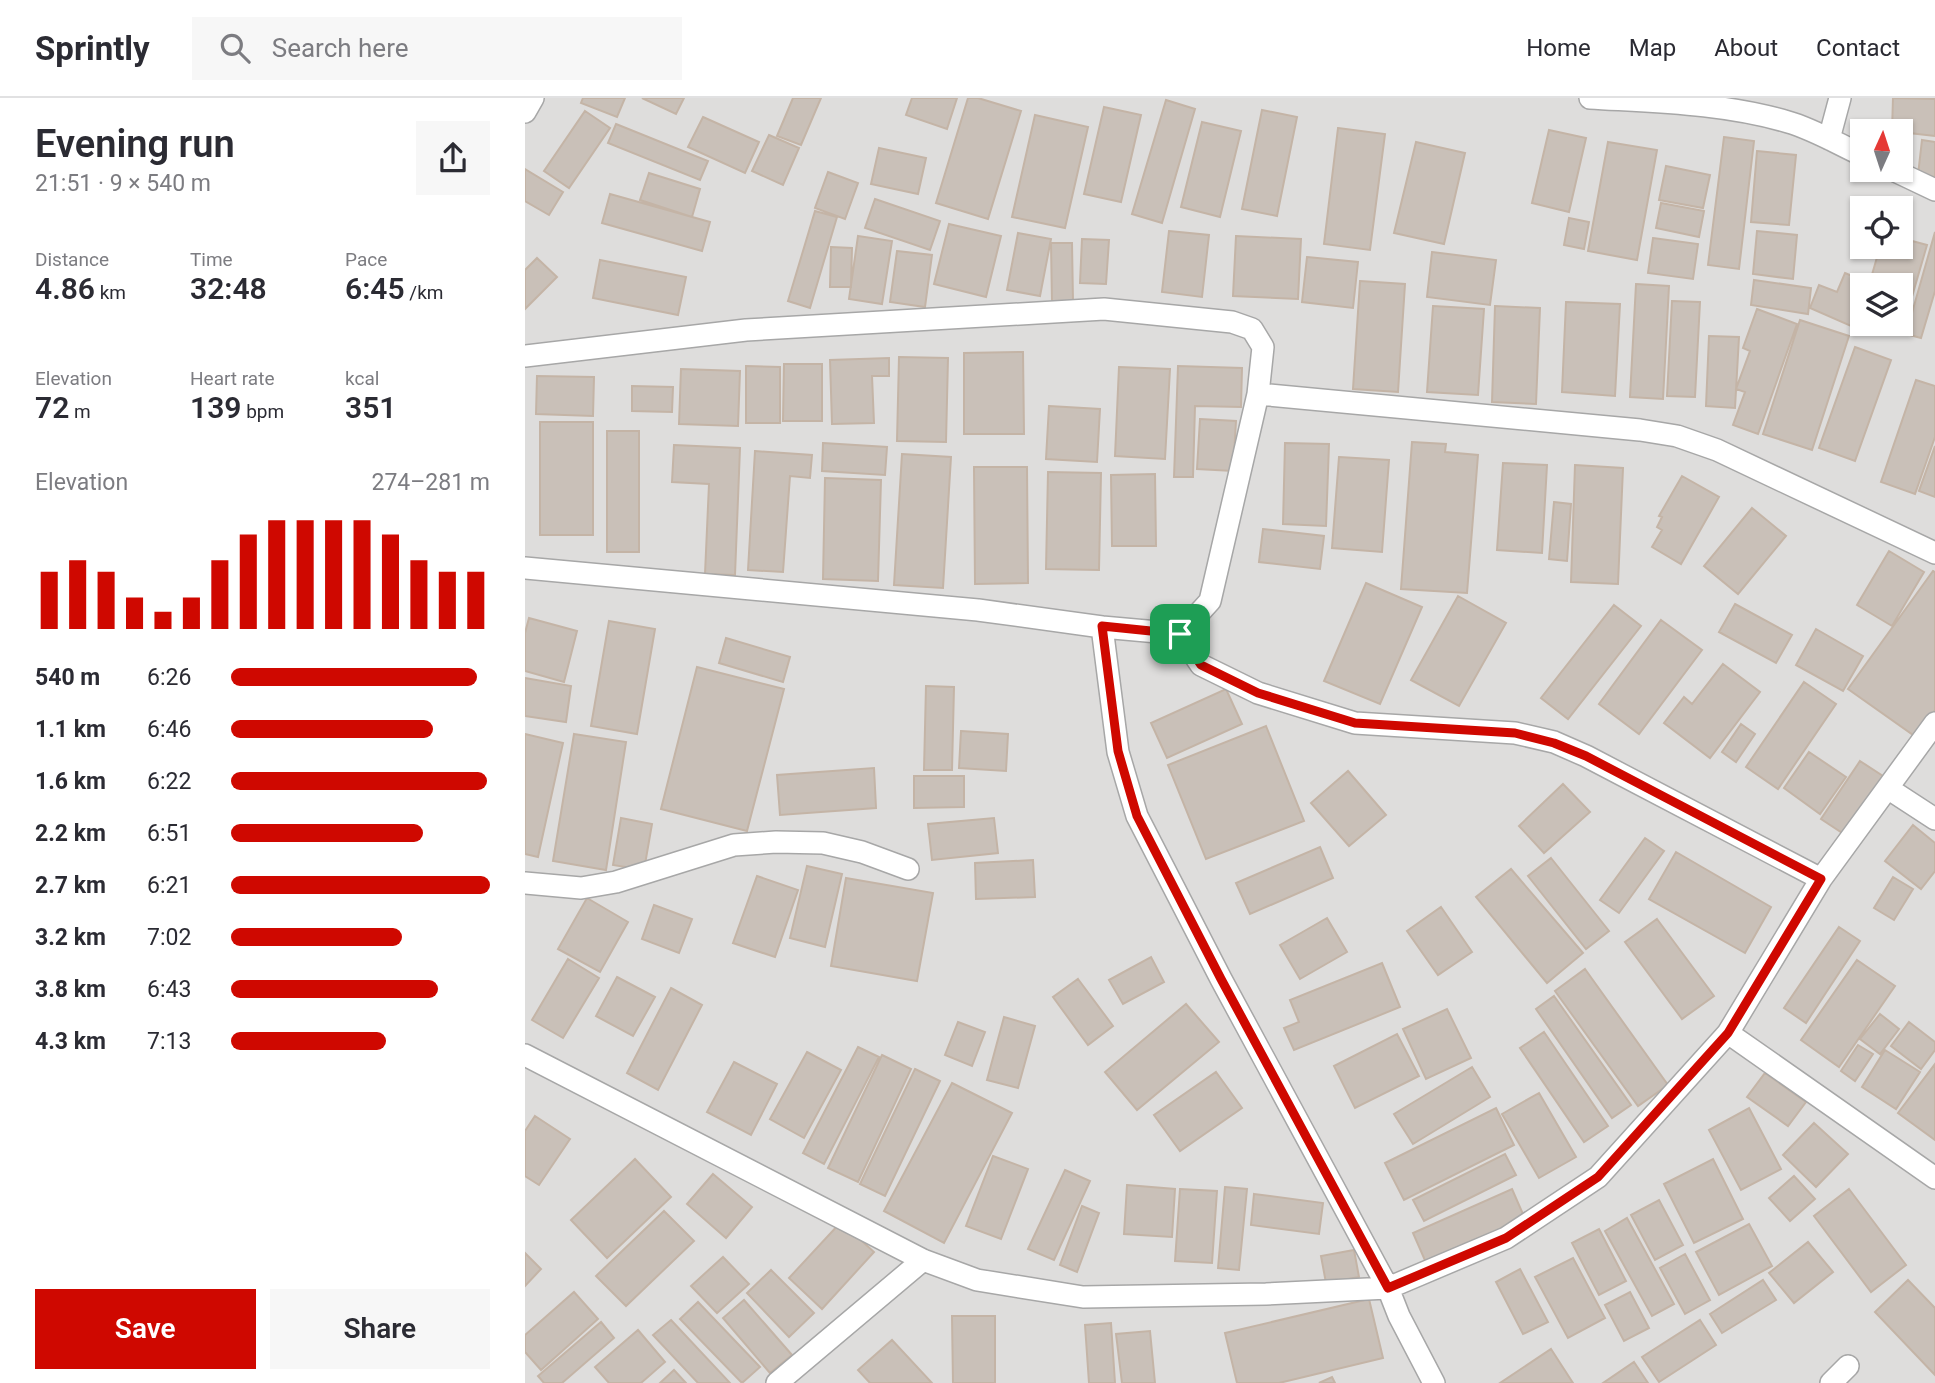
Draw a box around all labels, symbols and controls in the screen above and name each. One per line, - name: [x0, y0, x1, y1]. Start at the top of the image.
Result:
- search box: [192, 17, 682, 80]
- text: Sprintly: [35, 29, 150, 68]
- icon: search: [216, 29, 254, 67]
- text: Search here: [272, 33, 409, 63]
- text: Home: [1526, 34, 1591, 62]
- text: Map: [1629, 34, 1676, 62]
- text: About: [1714, 34, 1778, 62]
- text: Contact: [1816, 34, 1900, 62]
- north arrow: [1850, 119, 1913, 182]
- map controls: [1850, 119, 1913, 336]
- button: share: [416, 121, 490, 195]
- text: Evening run: [35, 122, 235, 166]
- text: 21:51 · 9 × 540 m: [35, 170, 211, 197]
- button: locate: [1850, 196, 1913, 259]
- text: Distance: [35, 248, 109, 271]
- text: Time: [190, 248, 233, 271]
- text: Pace: [345, 248, 387, 271]
- text: 4.86: [35, 271, 95, 306]
- text: 32:48: [190, 271, 267, 306]
- text: 6:45: [345, 271, 405, 306]
- button: layers: [1850, 273, 1913, 336]
- text: km: [95, 281, 126, 304]
- text: /km: [405, 281, 443, 304]
- text: Elevation: [35, 367, 112, 390]
- text: Heart rate: [190, 367, 275, 390]
- text: kcal: [345, 367, 379, 390]
- text: 72: [35, 390, 69, 425]
- text: 139: [190, 390, 241, 425]
- text: 351: [345, 390, 396, 425]
- text: m: [69, 400, 91, 423]
- text: bpm: [241, 400, 284, 423]
- text: Elevation: [35, 469, 128, 496]
- text: 274–281 m: [371, 469, 490, 496]
- pin: [1150, 604, 1210, 664]
- icon: arrive: [1161, 615, 1199, 653]
- text: 540 m: [35, 664, 100, 691]
- text: 6:26: [147, 664, 191, 691]
- text: 1.1 km: [35, 716, 106, 743]
- text: 6:46: [147, 716, 191, 743]
- text: 1.6 km: [35, 768, 106, 795]
- text: 6:22: [147, 768, 191, 795]
- text: 2.2 km: [35, 820, 106, 847]
- text: 6:51: [147, 820, 191, 847]
- text: 2.7 km: [35, 872, 106, 899]
- text: 6:21: [147, 872, 191, 899]
- text: 3.2 km: [35, 924, 106, 951]
- text: 7:02: [147, 924, 191, 951]
- text: 3.8 km: [35, 976, 106, 1003]
- text: 6:43: [147, 976, 191, 1003]
- text: 4.3 km: [35, 1028, 106, 1055]
- text: 7:13: [147, 1028, 191, 1055]
- button: Save: [35, 1289, 256, 1369]
- button: Share: [270, 1289, 490, 1369]

